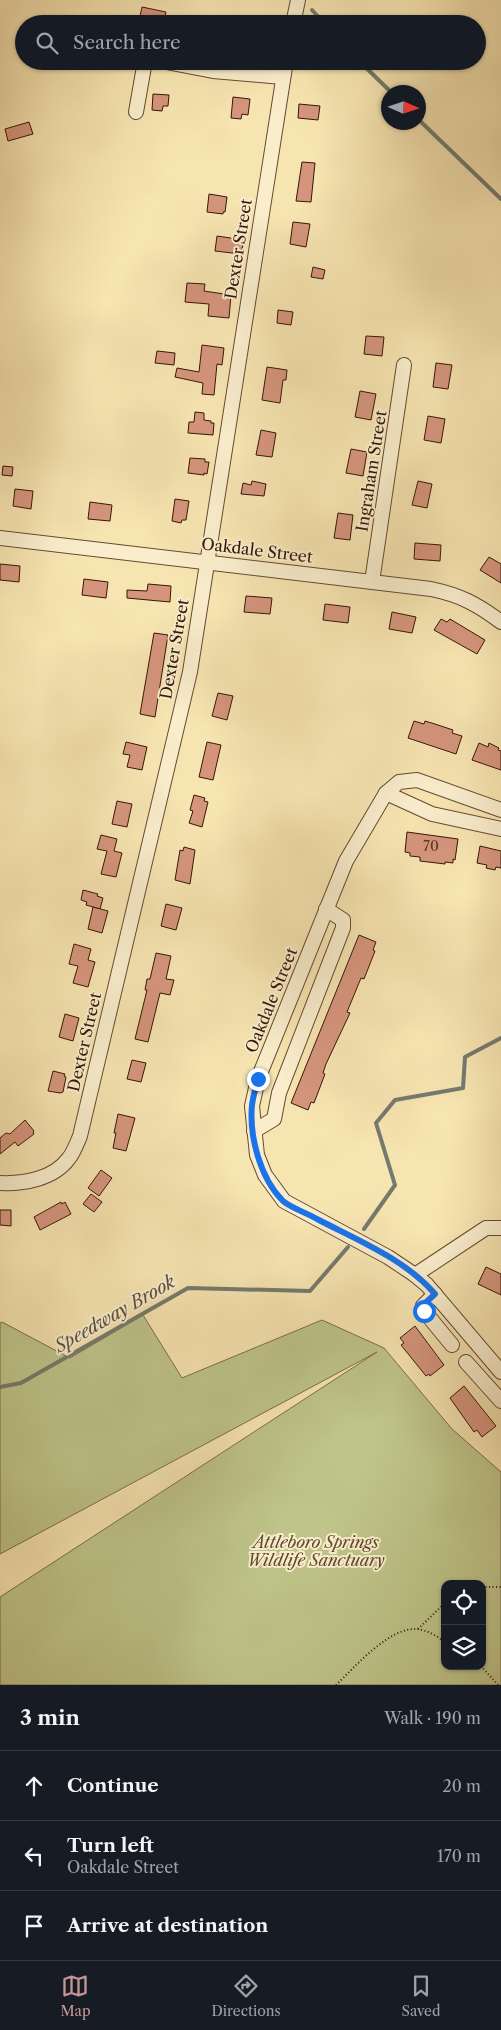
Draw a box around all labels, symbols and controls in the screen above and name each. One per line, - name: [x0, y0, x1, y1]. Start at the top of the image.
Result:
- search box: [15, 15, 486, 70]
- icon: search: [33, 29, 61, 57]
- text: Search here: [73, 31, 181, 54]
- north arrow: [381, 85, 426, 130]
- street label: Dexter Street: [220, 197, 256, 301]
- street label: Ingraham Street: [352, 409, 391, 533]
- street label: Oakdale Street: [200, 533, 314, 567]
- street label: Dexter Street: [155, 597, 193, 701]
- house number: 70: [423, 837, 439, 855]
- street label: Oakdale Street: [241, 944, 301, 1056]
- street label: Dexter Street: [63, 990, 105, 1094]
- route end: [247, 1068, 270, 1091]
- water label: Speedway Brook: [50, 1270, 180, 1358]
- route start: [413, 1300, 436, 1323]
- park label: Attleboro Springs Wildlife Sanctuary: [247, 1532, 385, 1570]
- map controls: [441, 1580, 486, 1670]
- button: locate: [441, 1580, 486, 1625]
- button: layers: [441, 1625, 486, 1670]
- text: 3 min: [20, 1705, 80, 1730]
- text: Walk · 190 m: [384, 1708, 481, 1728]
- icon: ahead: [20, 1772, 48, 1800]
- text: Continue: [67, 1774, 159, 1797]
- text: 20 m: [442, 1776, 481, 1796]
- text: Turn left: [67, 1834, 154, 1857]
- icon: left: [20, 1842, 48, 1870]
- text: 170 m: [437, 1846, 481, 1866]
- text: Oakdale Street: [67, 1857, 179, 1877]
- icon: arrive: [20, 1912, 48, 1940]
- text: Arrive at destination: [67, 1914, 268, 1937]
- tab: Map: [60, 1972, 91, 2020]
- tab: Directions: [211, 1972, 281, 2020]
- tab: Saved: [402, 1972, 440, 2020]

